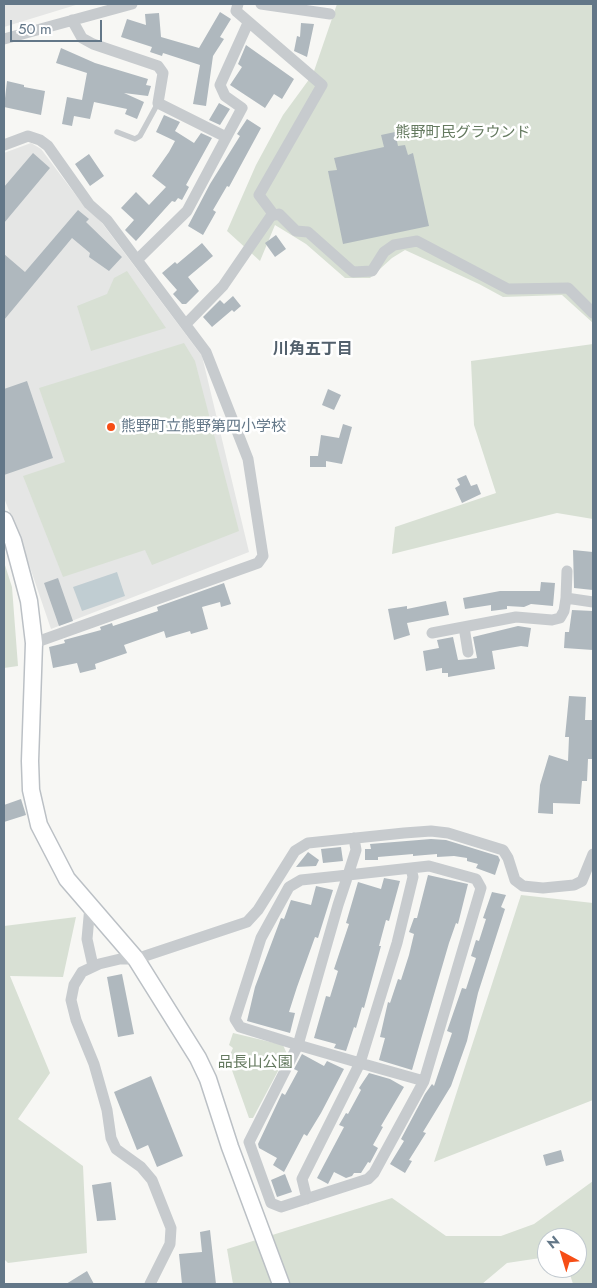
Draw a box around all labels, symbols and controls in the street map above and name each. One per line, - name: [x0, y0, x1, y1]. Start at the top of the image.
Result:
- scale bar: [12, 10, 105, 42]
- text: 50 m: [18, 18, 52, 40]
- park label: 熊野町民グラウンド: [396, 124, 530, 142]
- district label: 川角五丁目: [273, 340, 353, 360]
- place label: 熊野町立熊野第四小学校: [121, 418, 286, 436]
- marker: 熊野町立熊野第四小学校: [105, 421, 117, 433]
- park label: 品長山公園: [218, 1054, 292, 1072]
- north arrow: [537, 1228, 587, 1278]
- text: N: [543, 1231, 564, 1253]

